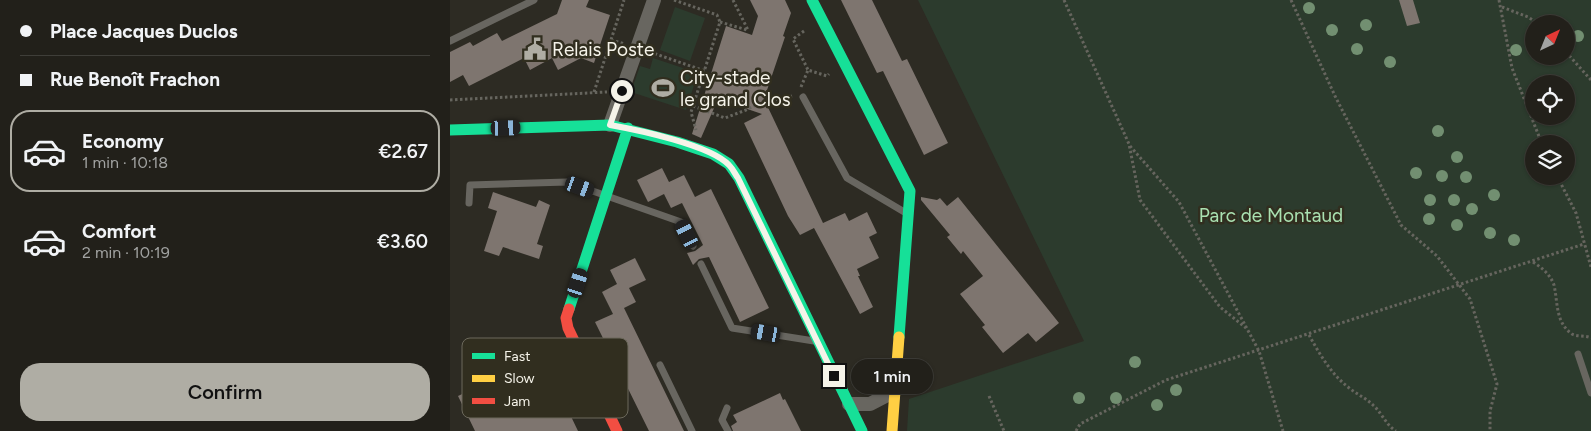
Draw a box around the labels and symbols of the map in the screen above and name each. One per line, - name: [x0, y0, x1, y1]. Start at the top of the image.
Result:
- north arrow: [1525, 15, 1575, 65]
- public building icon: Relais Poste: [522, 36, 548, 62]
- place label: Relais Poste: [552, 38, 654, 61]
- place label: City-stade le grand Clos: [680, 66, 791, 111]
- sports icon: City-stade le grand Clos: [650, 75, 676, 101]
- route start: [611, 80, 633, 102]
- car: [490, 120, 521, 136]
- car: [563, 175, 596, 199]
- park label: Parc de Montaud: [1199, 204, 1343, 227]
- car: [673, 217, 700, 251]
- car: [566, 266, 589, 300]
- car: [749, 323, 782, 343]
- legend: [462, 338, 628, 418]
- text: Fast: [504, 348, 530, 365]
- callout: 1 min: [852, 358, 934, 394]
- route end: [823, 365, 845, 387]
- text: Slow: [504, 370, 535, 387]
- text: Jam: [504, 393, 530, 410]

